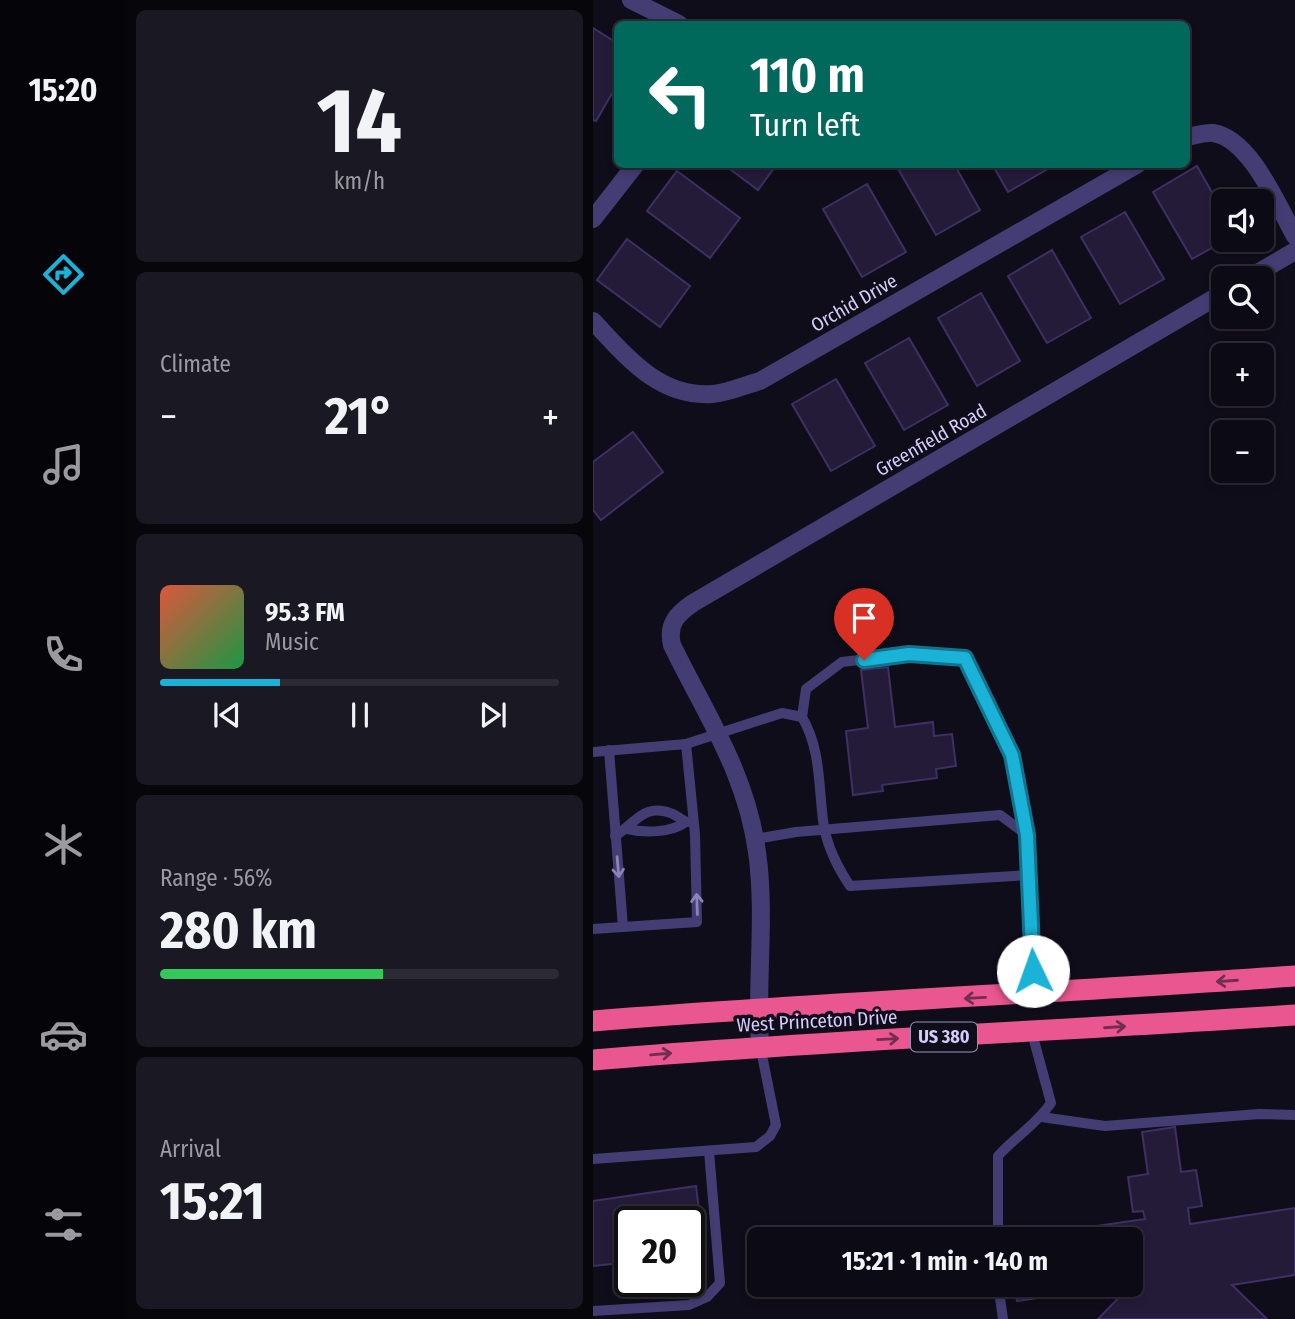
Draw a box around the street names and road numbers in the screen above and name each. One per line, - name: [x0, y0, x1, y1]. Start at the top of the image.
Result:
- street label: Orchid Drive: [807, 269, 901, 337]
- street label: Greenfield Road: [872, 399, 990, 481]
- street label: West Princeton Drive: [736, 1005, 898, 1037]
- road number: US 380: [911, 1022, 977, 1052]

